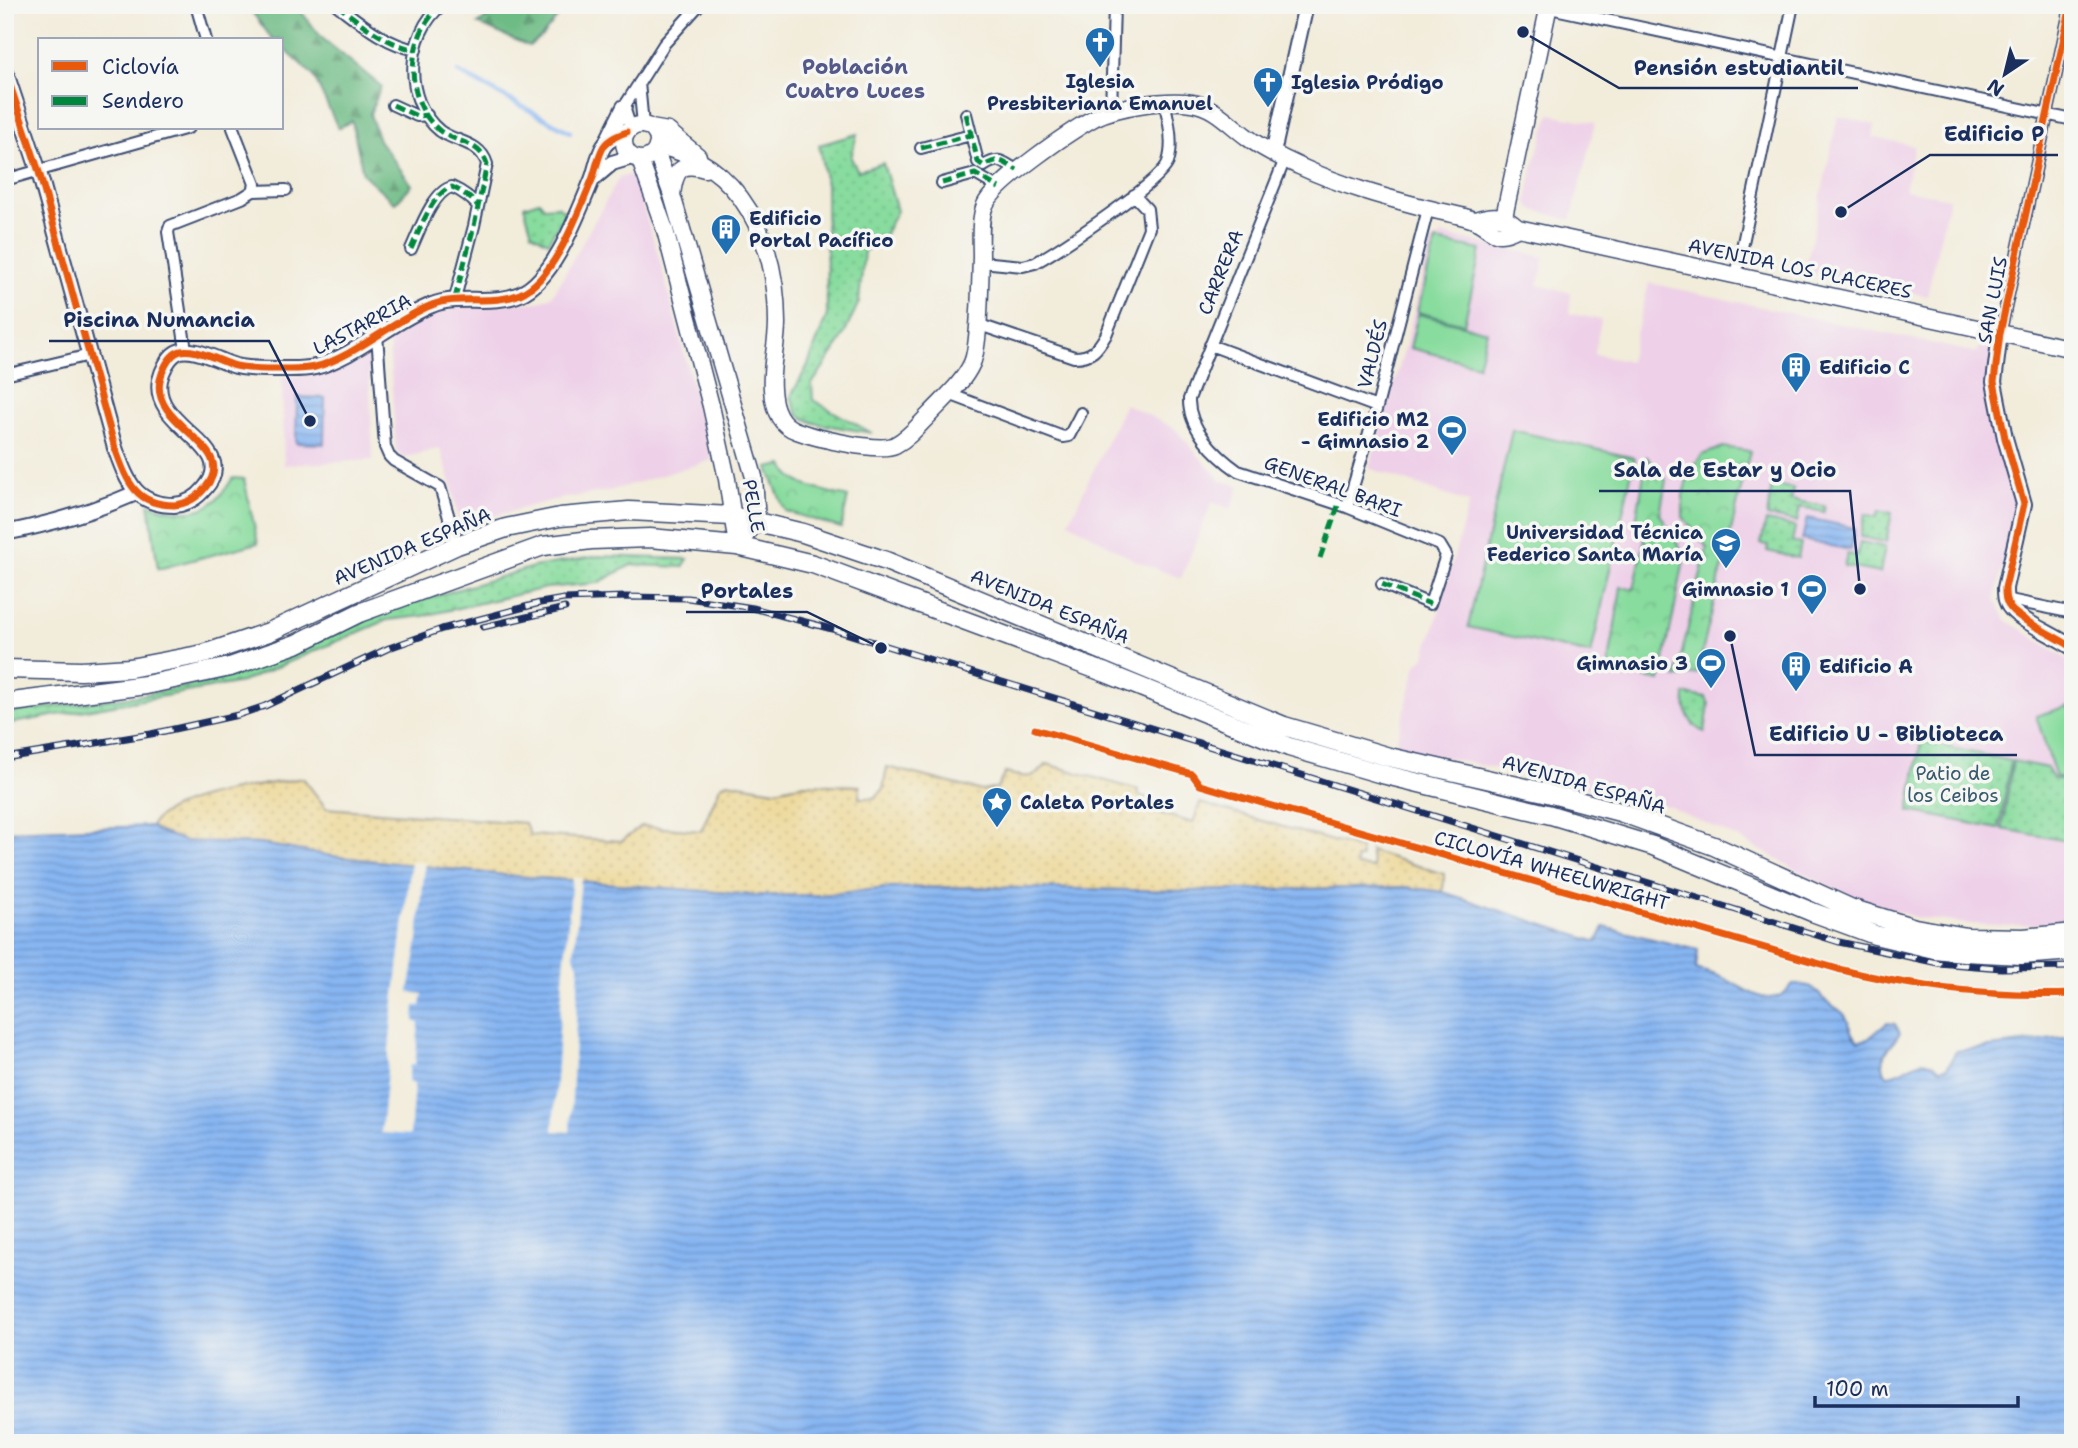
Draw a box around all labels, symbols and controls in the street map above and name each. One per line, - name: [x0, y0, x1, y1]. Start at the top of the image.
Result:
- church icon: Iglesia Presbiteriana Emanuel: [1083, 25, 1117, 69]
- legend: [38, 38, 284, 130]
- north arrow: [1969, 38, 2039, 108]
- callout: Pensión estudiantil: [1619, 46, 1858, 88]
- text: Ciclovía: [102, 53, 179, 81]
- district label: Población Cuatro Luces: [785, 53, 925, 105]
- text: Pensión estudiantil: [1634, 54, 1844, 82]
- church icon: Iglesia Pródigo: [1251, 65, 1285, 109]
- place label: Iglesia Presbiteriana Emanuel: [987, 69, 1213, 116]
- place label: Iglesia Pródigo: [1291, 70, 1444, 95]
- text: N: [1982, 73, 2009, 102]
- text: Sendero: [102, 87, 184, 115]
- callout: Edificio P: [1930, 113, 2058, 155]
- text: Edificio P: [1944, 120, 2044, 148]
- place label: Edificio Portal Pacífico: [749, 206, 894, 253]
- building icon: Edificio Portal Pacífico: [709, 212, 743, 256]
- street label: CARRERA: [1192, 226, 1249, 319]
- street label: AVENIDA LOS PLACERES: [1686, 233, 1914, 304]
- street label: SAN LUIS: [1972, 255, 2013, 346]
- street label: LASTARRIA: [309, 288, 416, 361]
- callout: Piscina Numancia: [49, 299, 269, 341]
- text: Piscina Numancia: [63, 306, 255, 334]
- street label: VALDÉS: [1351, 317, 1393, 391]
- building icon: Edificio C: [1779, 350, 1813, 394]
- place label: Edificio C: [1819, 355, 1910, 380]
- place label: Edificio M2 - Gimnasio 2: [1301, 407, 1429, 454]
- sports icon: Edificio M2 - Gimnasio 2: [1435, 413, 1469, 457]
- callout: Sala de Estar y Ocio: [1599, 449, 1850, 491]
- street label: GENERAL BARI: [1261, 450, 1405, 523]
- text: Sala de Estar y Ocio: [1614, 456, 1837, 484]
- street label: PELLE: [737, 477, 770, 535]
- street label: AVENIDA ESPAÑA: [329, 501, 495, 591]
- place label: Universidad Técnica Federico Santa María: [1487, 520, 1703, 567]
- school or university icon: Universidad Técnica Federico Santa María: [1709, 526, 1743, 570]
- street label: AVENIDA ESPAÑA: [967, 562, 1133, 650]
- callout: Portales: [686, 570, 807, 612]
- sports icon: Gimnasio 1: [1795, 572, 1829, 616]
- text: Portales: [701, 577, 793, 605]
- place label: Gimnasio 1: [1682, 577, 1789, 602]
- sports icon: Gimnasio 3: [1694, 646, 1728, 690]
- building icon: Edificio A: [1779, 649, 1813, 693]
- place label: Gimnasio 3: [1576, 651, 1688, 676]
- place label: Edificio A: [1819, 654, 1913, 679]
- callout: Edificio U - Biblioteca: [1755, 713, 2017, 755]
- text: Edificio U - Biblioteca: [1769, 720, 2004, 748]
- street label: AVENIDA ESPAÑA: [1499, 748, 1669, 820]
- park label: Patio de los Ceibos: [1907, 761, 1999, 808]
- place icon: Caleta Portales: [980, 785, 1014, 829]
- place label: Caleta Portales: [1020, 790, 1174, 815]
- street label: CICLOVÍA WHEELWRIGHT: [1431, 824, 1673, 916]
- scale bar: [1815, 1364, 2018, 1408]
- text: 100 m: [1826, 1375, 1889, 1403]

